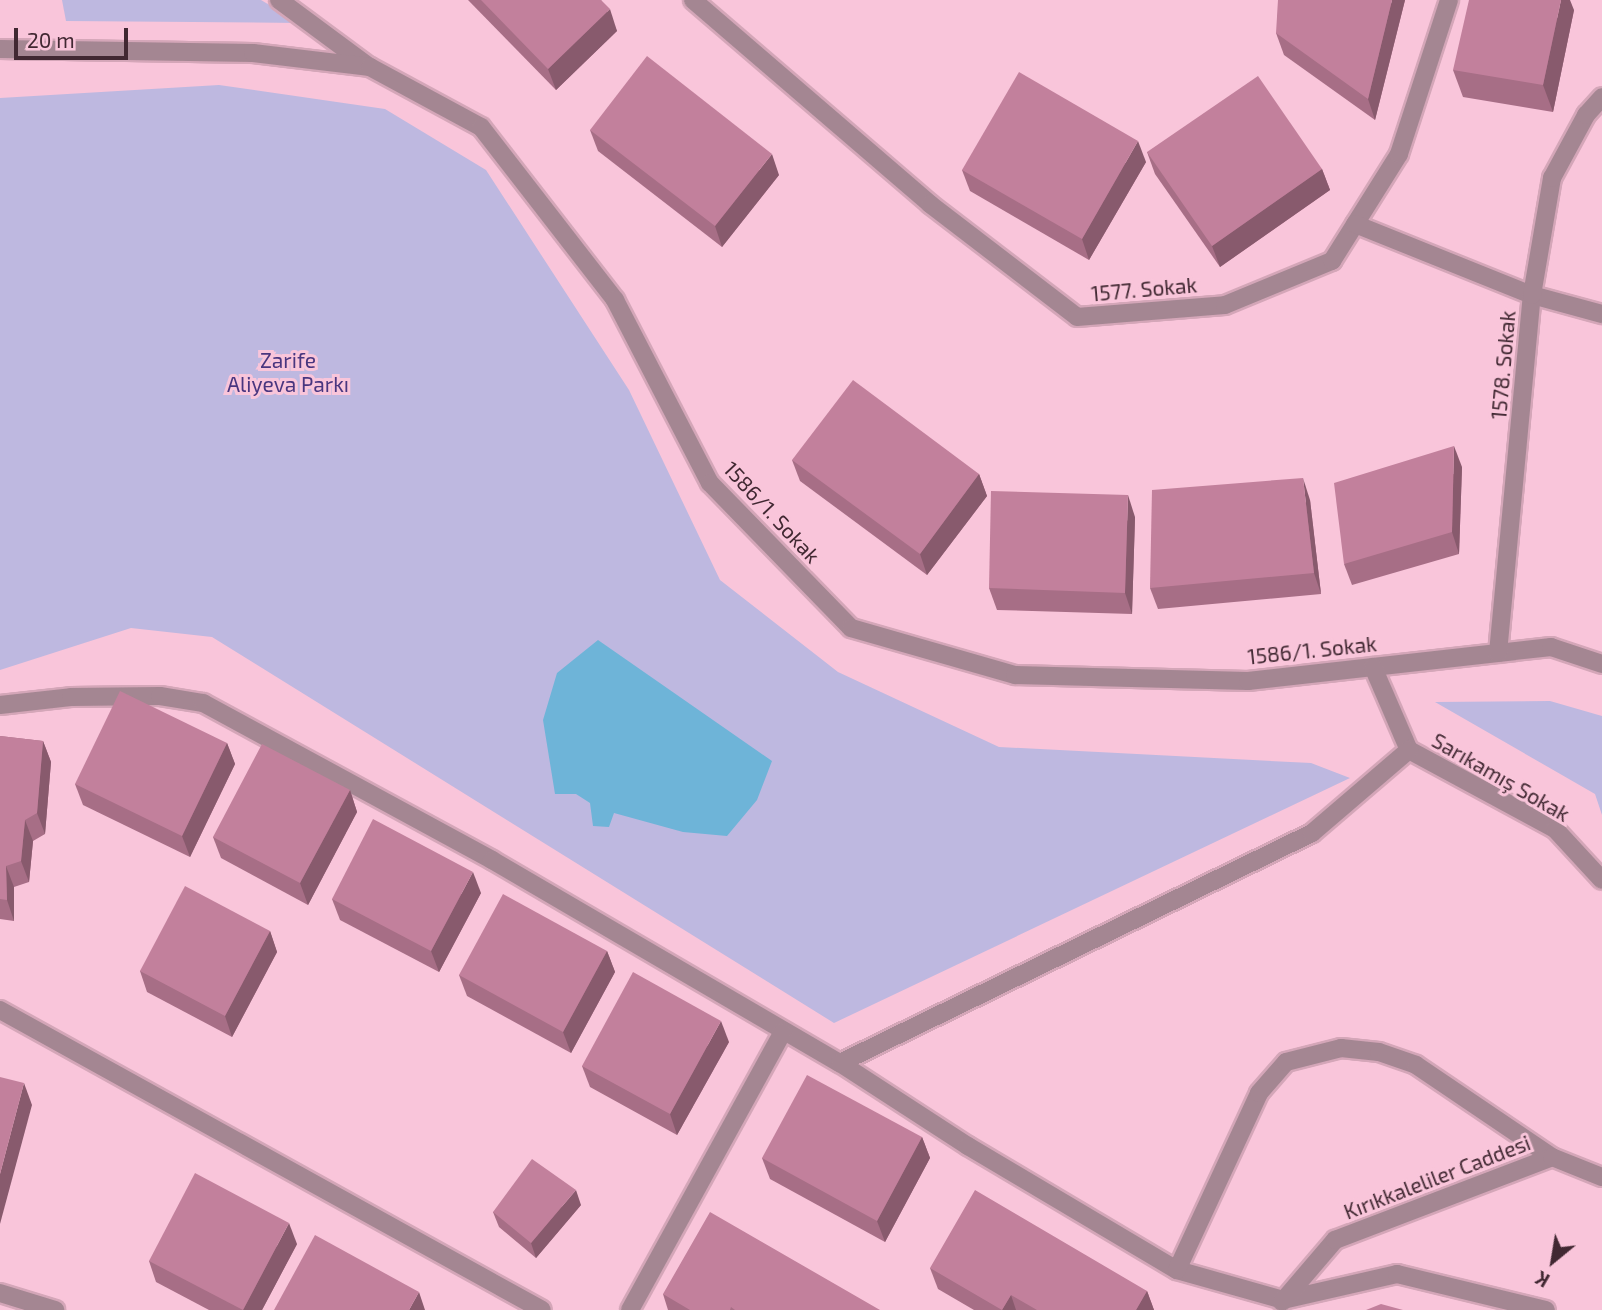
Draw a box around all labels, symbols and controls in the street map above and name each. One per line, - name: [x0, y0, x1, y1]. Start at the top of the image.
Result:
- scale bar: [18, 14, 131, 58]
- text: 20 m: [27, 27, 75, 52]
- street label: 1577. Sokak: [1090, 272, 1198, 306]
- street label: 1578. Sokak: [1486, 309, 1520, 421]
- park label: Zarife Aliyeva Parkı: [227, 347, 349, 397]
- street label: 1586/1. Sokak: [719, 456, 825, 568]
- street label: 1586/1. Sokak: [1246, 631, 1378, 669]
- street label: Sarıkamış Sokak: [1428, 727, 1574, 827]
- street label: Kırıkkaleliler Caddesi: [1340, 1130, 1534, 1224]
- north arrow: [1518, 1226, 1588, 1296]
- text: K: [1531, 1267, 1553, 1293]

